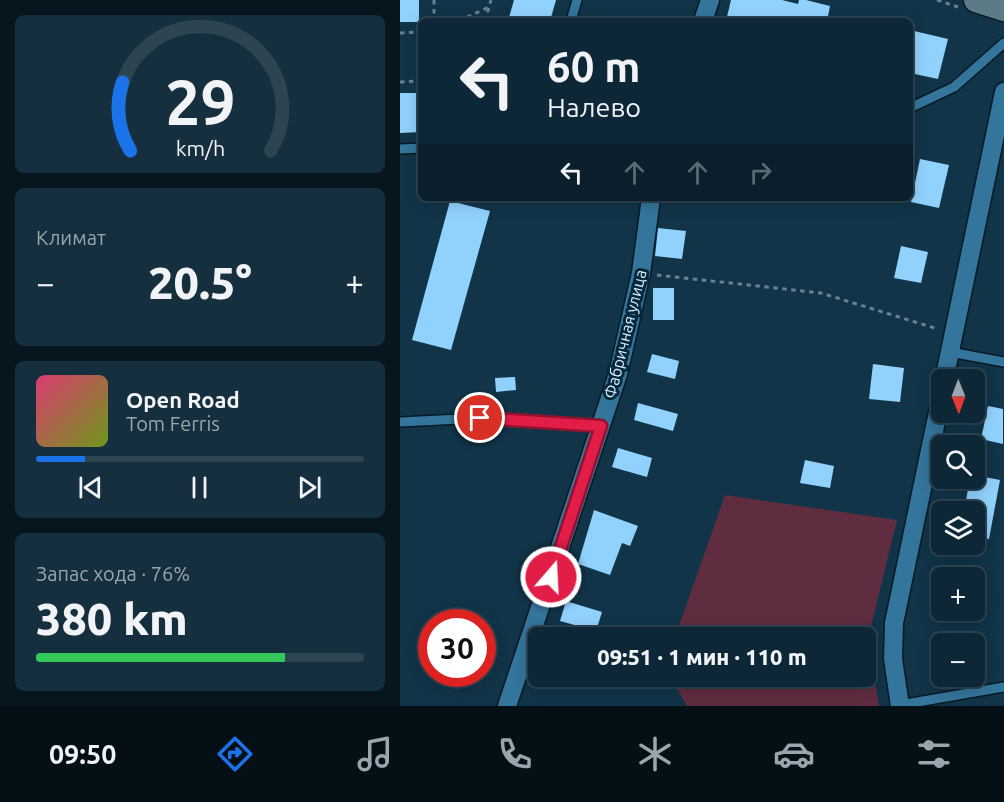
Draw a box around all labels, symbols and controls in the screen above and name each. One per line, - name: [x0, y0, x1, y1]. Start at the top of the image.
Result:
- icon: left: [448, 42, 526, 120]
- text: 60 m: [547, 43, 641, 90]
- text: 29: [165, 67, 235, 137]
- text: Налево: [547, 92, 641, 122]
- text: km/h: [175, 136, 225, 160]
- icon: left: [555, 156, 588, 189]
- icon: ahead: [618, 156, 651, 189]
- icon: ahead: [681, 156, 714, 189]
- icon: right: [744, 156, 777, 189]
- text: Климат: [36, 226, 106, 249]
- text: 20.5°: [148, 257, 252, 308]
- text: −: [36, 264, 55, 301]
- text: +: [345, 264, 364, 301]
- street label: Фабричная улица: [600, 268, 650, 400]
- north arrow: [931, 369, 985, 423]
- map controls: [931, 369, 985, 687]
- text: Open Road: [126, 387, 240, 412]
- pin: [454, 392, 505, 443]
- icon: arrive: [463, 401, 496, 434]
- text: Tom Ferris: [126, 412, 220, 435]
- button: search: [931, 435, 985, 489]
- icon: previous: [74, 471, 107, 504]
- icon: pause: [183, 471, 216, 504]
- icon: next: [293, 471, 326, 504]
- button: layers: [931, 501, 985, 555]
- position arrow: [519, 545, 583, 609]
- text: Запас хода · 76%: [36, 562, 190, 585]
- button: +: [931, 567, 985, 621]
- text: 380 km: [36, 593, 188, 644]
- speed limit sign: 30: [418, 609, 496, 687]
- button: −: [931, 633, 985, 687]
- text: 09:51 · 1 мин · 110 m: [597, 644, 807, 669]
- icon: directions: [214, 733, 256, 775]
- icon: music: [354, 733, 396, 775]
- icon: phone: [494, 733, 536, 775]
- icon: climate: [634, 733, 676, 775]
- icon: car: [773, 733, 815, 775]
- icon: filters: [913, 733, 955, 775]
- text: 09:50: [49, 739, 116, 769]

